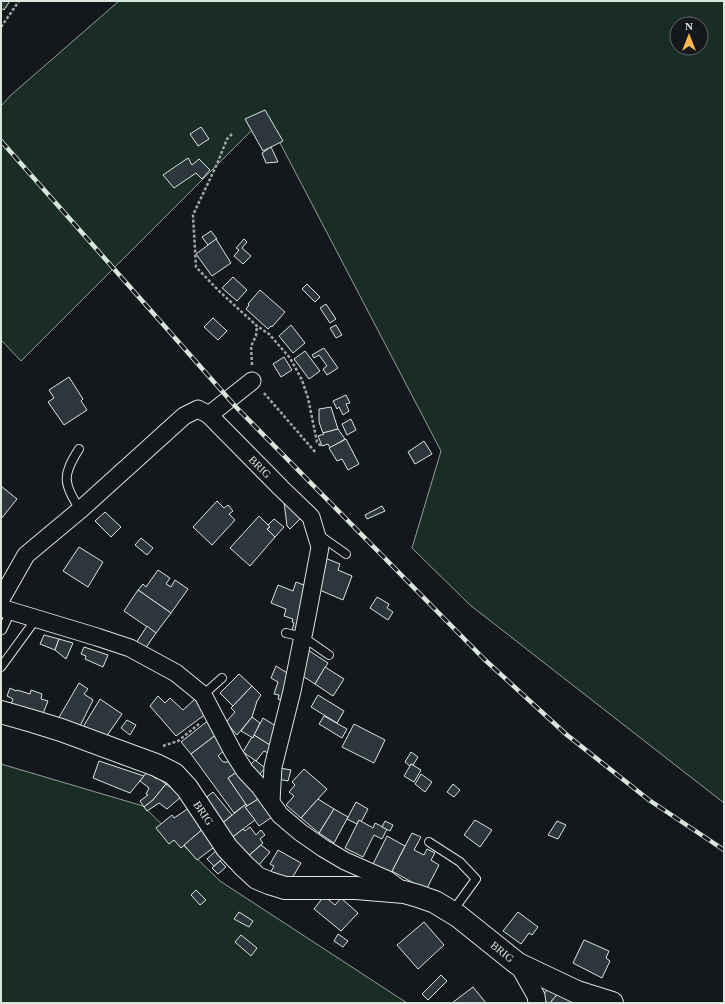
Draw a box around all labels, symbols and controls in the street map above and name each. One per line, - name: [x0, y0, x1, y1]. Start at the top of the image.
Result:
- north arrow: [669, 16, 709, 56]
- text: N: [685, 20, 693, 32]
- street label: BRIG: [247, 453, 274, 480]
- street label: BRIG: [191, 799, 216, 827]
- street label: BRIG: [488, 939, 516, 964]

